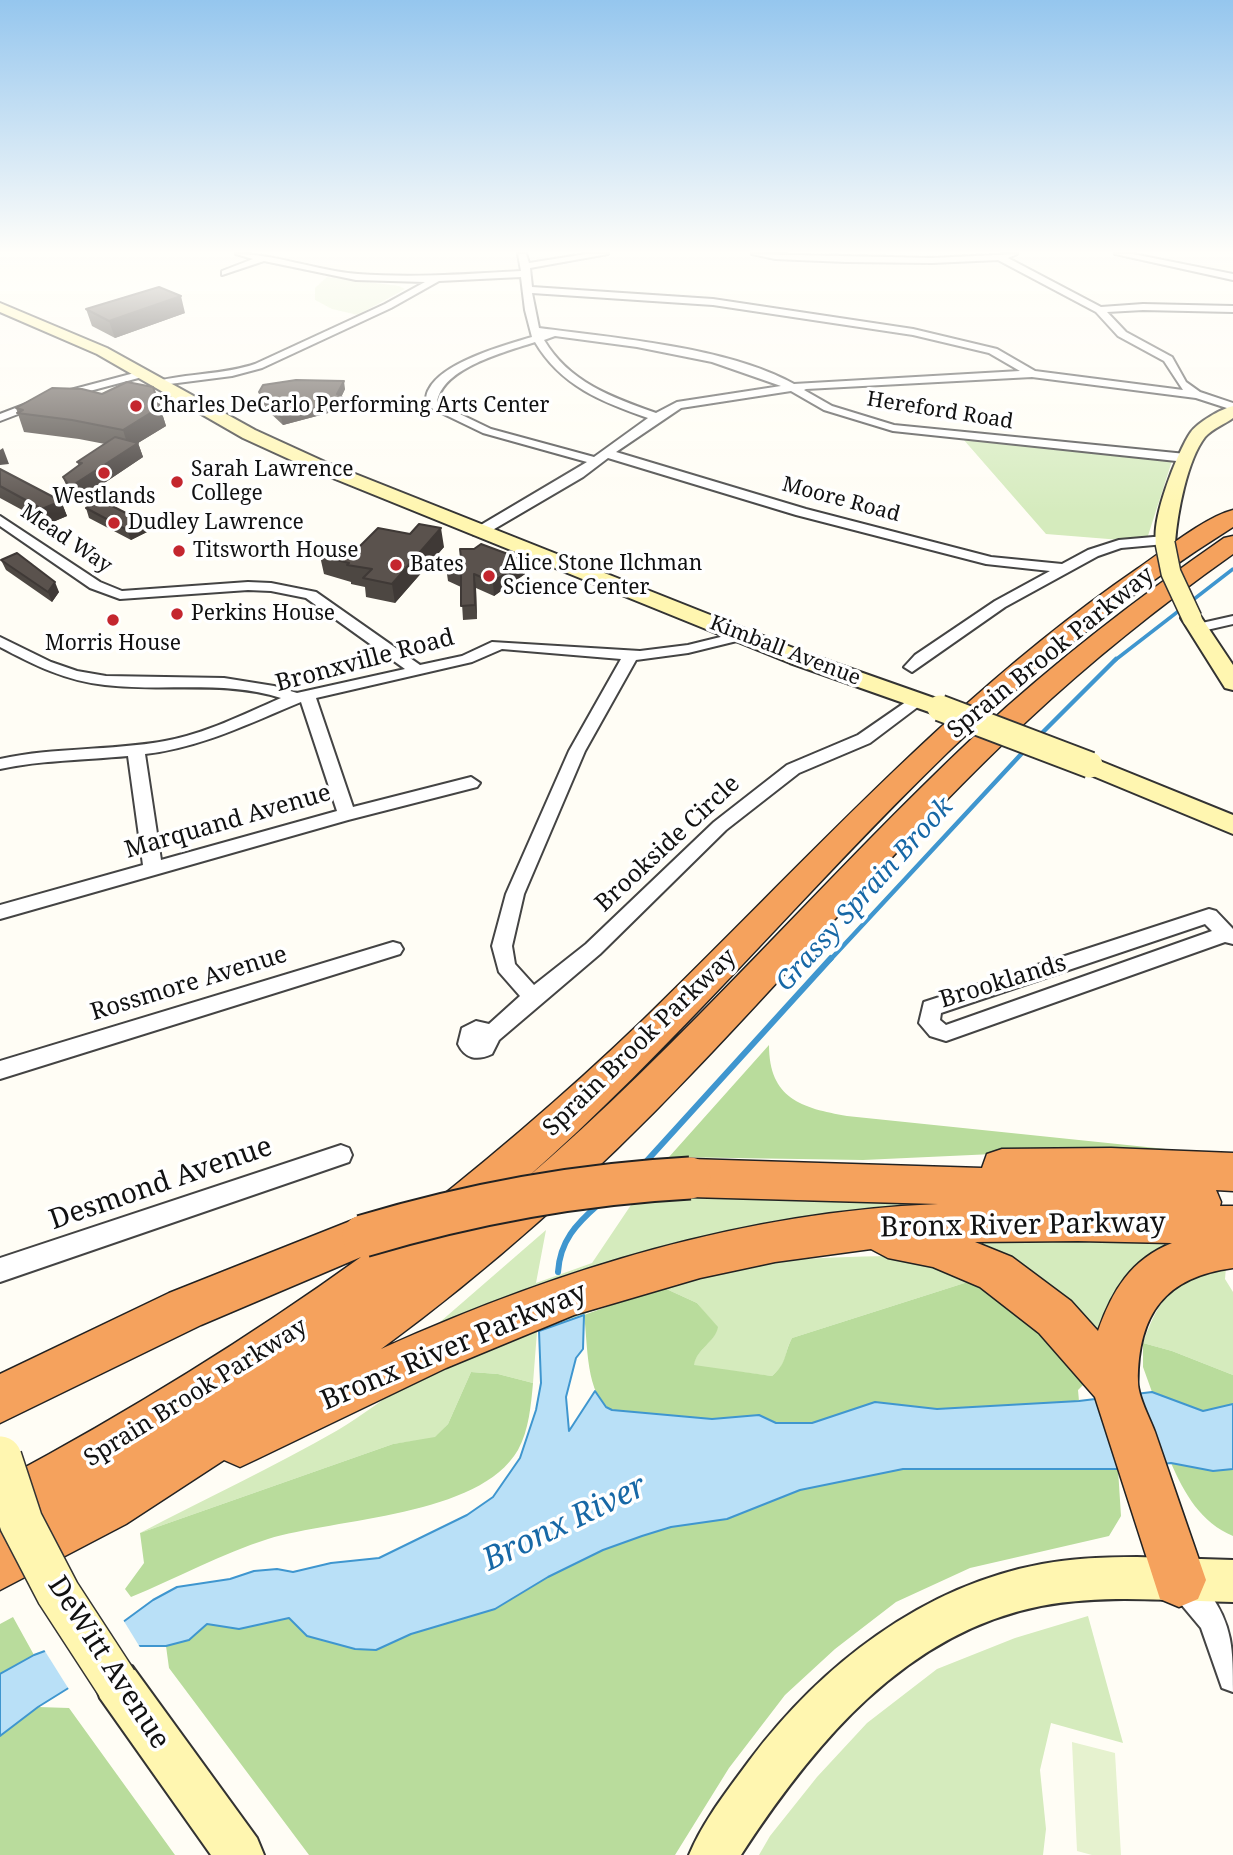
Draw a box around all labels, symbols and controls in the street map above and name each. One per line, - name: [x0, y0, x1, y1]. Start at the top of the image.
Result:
- street label: Hereford Road: [865, 387, 1015, 435]
- place label: Charles DeCarlo Performing Arts Center: [150, 393, 549, 419]
- marker: Charles DeCarlo Performing Arts Center: [128, 398, 144, 414]
- place label: Sarah Lawrence College: [191, 457, 354, 507]
- marker: Westlands: [96, 465, 112, 481]
- street label: Moore Road: [779, 472, 903, 528]
- marker: Sarah Lawrence College: [169, 474, 185, 490]
- place label: Westlands: [52, 484, 156, 510]
- street label: Mead Way: [15, 499, 117, 579]
- place label: Dudley Lawrence: [128, 510, 304, 536]
- marker: Dudley Lawrence: [106, 515, 122, 531]
- place label: Titsworth House: [193, 538, 359, 564]
- marker: Titsworth House: [171, 543, 187, 559]
- place label: Alice Stone Ilchman Science Center: [503, 551, 702, 601]
- place label: Bates: [410, 552, 464, 578]
- marker: Bates: [388, 557, 404, 573]
- street label: Sprain Brook Parkway: [942, 561, 1160, 745]
- marker: Alice Stone Ilchman Science Center: [481, 568, 497, 584]
- place label: Perkins House: [191, 601, 335, 627]
- marker: Perkins House: [169, 606, 185, 622]
- street label: Kimball Avenue: [706, 611, 864, 691]
- marker: Morris House: [105, 612, 121, 628]
- street label: Bronxville Road: [273, 623, 457, 699]
- place label: Morris House: [45, 631, 181, 657]
- street label: Brookside Circle: [590, 770, 746, 918]
- street label: Marquand Avenue: [122, 779, 334, 865]
- water label: Grassy Sprain Brook: [770, 792, 960, 998]
- street label: Rossmore Avenue: [87, 940, 291, 1028]
- street label: Sprain Brook Parkway: [538, 943, 742, 1143]
- street label: Brooklands: [936, 949, 1070, 1015]
- street label: Desmond Avenue: [45, 1130, 277, 1238]
- street label: Bronx River Parkway: [880, 1207, 1166, 1245]
- street label: Bronx River Parkway: [316, 1276, 592, 1418]
- street label: Sprain Brook Parkway: [79, 1313, 313, 1473]
- water label: Bronx River: [477, 1468, 653, 1580]
- street label: DeWitt Avenue: [40, 1570, 176, 1756]

